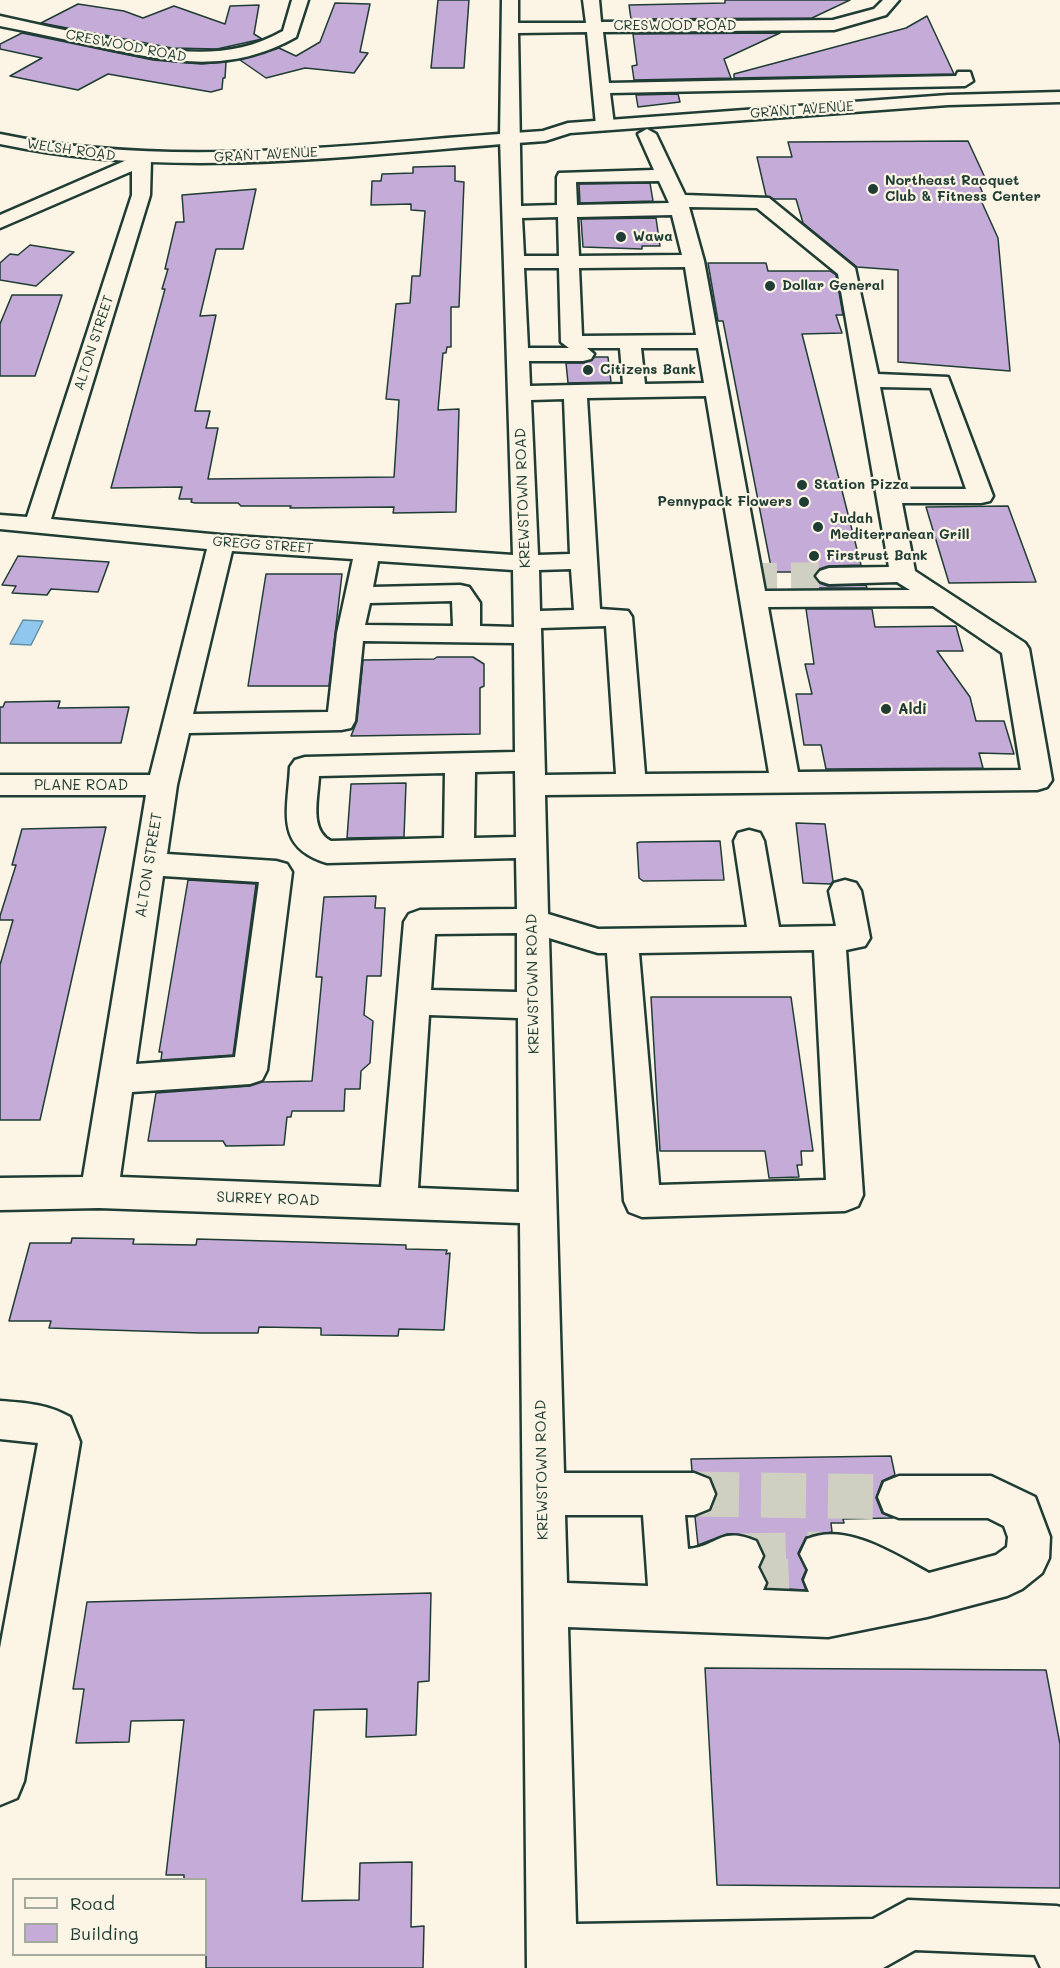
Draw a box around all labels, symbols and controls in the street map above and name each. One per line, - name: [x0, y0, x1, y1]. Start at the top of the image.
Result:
- street label: CRESWOOD ROAD: [614, 18, 736, 34]
- street label: CRESWOOD ROAD: [64, 26, 188, 66]
- street label: GRANT AVENUE: [750, 98, 854, 122]
- street label: WELSH ROAD: [26, 135, 116, 165]
- street label: GRANT AVENUE: [214, 144, 318, 166]
- place label: Northeast Racquet Club & Fitness Center: [885, 173, 1041, 206]
- marker: Northeast Racquet Club & Fitness Center: [866, 182, 880, 196]
- place label: Wawa: [633, 229, 673, 245]
- marker: Wawa: [614, 230, 628, 244]
- place label: Dollar General: [782, 278, 884, 294]
- marker: Dollar General: [763, 279, 777, 293]
- street label: ALTON STREET: [71, 293, 117, 393]
- place label: Citizens Bank: [600, 362, 696, 378]
- marker: Citizens Bank: [581, 363, 595, 377]
- street label: KREWSTOWN ROAD: [512, 428, 534, 568]
- place label: Station Pizza: [814, 477, 909, 493]
- marker: Station Pizza: [795, 478, 809, 492]
- place label: Pennypack Flowers: [657, 494, 792, 510]
- marker: Pennypack Flowers: [797, 495, 811, 509]
- place label: Judah Mediterranean Grill: [830, 511, 969, 544]
- marker: Judah Mediterranean Grill: [811, 520, 825, 534]
- street label: GREGG STREET: [212, 533, 314, 557]
- place label: Firstrust Bank: [826, 548, 928, 564]
- marker: Firstrust Bank: [807, 549, 821, 563]
- place label: Aldi: [898, 700, 927, 718]
- marker: Aldi: [879, 702, 893, 716]
- street label: PLANE ROAD: [34, 776, 128, 794]
- street label: ALTON STREET: [132, 811, 166, 919]
- street label: KREWSTOWN ROAD: [523, 914, 543, 1054]
- street label: SURREY ROAD: [216, 1188, 320, 1210]
- street label: KREWSTOWN ROAD: [532, 1400, 552, 1540]
- legend: [12, 1878, 207, 1956]
- text: Road: [70, 1891, 115, 1915]
- text: Building: [70, 1921, 138, 1945]

